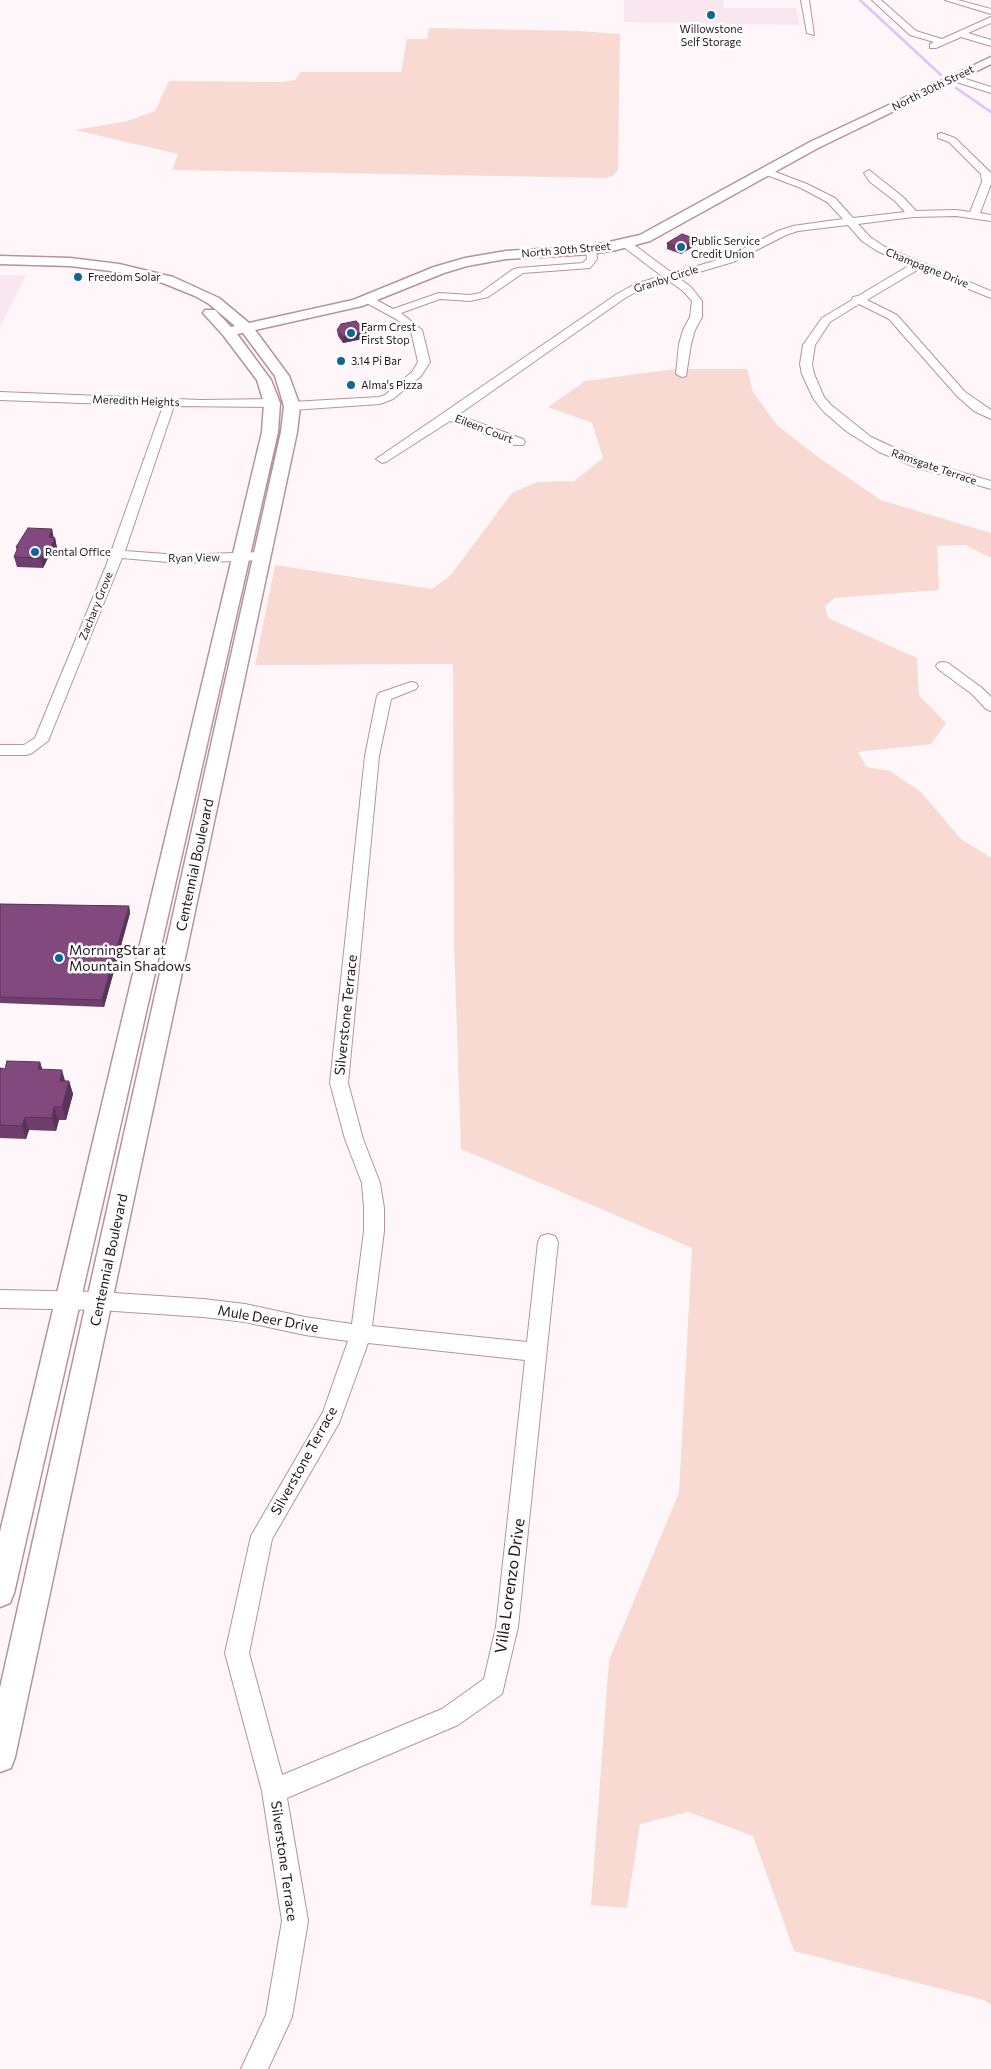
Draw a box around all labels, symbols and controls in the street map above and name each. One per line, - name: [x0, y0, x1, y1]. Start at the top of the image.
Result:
- marker: Willowstone Self Storage: [705, 9, 717, 21]
- place label: Willowstone Self Storage: [680, 22, 742, 48]
- street label: North 30th Street: [890, 62, 976, 114]
- place label: Public Service Credit Union: [691, 234, 760, 260]
- street label: North 30th Street: [521, 240, 611, 260]
- marker: Public Service Credit Union: [675, 241, 687, 253]
- street label: Champagne Drive: [884, 245, 970, 291]
- street label: Granby Circle: [632, 262, 700, 296]
- place label: Freedom Solar: [88, 270, 161, 284]
- marker: Freedom Solar: [72, 271, 84, 283]
- place label: Farm Crest First Stop: [361, 320, 416, 346]
- marker: Farm Crest First Stop: [345, 327, 357, 339]
- place label: 3.14 Pi Bar: [351, 354, 401, 368]
- marker: 3.14 Pi Bar: [335, 355, 347, 367]
- place label: Alma's Pizza: [361, 378, 422, 392]
- marker: Alma's Pizza: [345, 379, 357, 391]
- street label: Meredith Heights: [92, 393, 180, 409]
- street label: Eileen Court: [453, 412, 515, 446]
- street label: Ramsgate Terrace: [890, 446, 978, 488]
- place label: Rental Office: [45, 545, 111, 559]
- marker: Rental Office: [29, 546, 41, 558]
- street label: Ryan View: [168, 551, 220, 565]
- street label: Zachary Grove: [76, 570, 116, 642]
- street label: Centennial Boulevard: [173, 797, 217, 933]
- place label: MorningStar at Mountain Shadows: [69, 942, 191, 974]
- marker: MorningStar at Mountain Shadows: [53, 952, 65, 964]
- street label: Silverstone Terrace: [331, 954, 361, 1076]
- street label: Centennial Boulevard: [87, 1192, 131, 1328]
- street label: Mule Deer Drive: [216, 1302, 320, 1336]
- street label: Silverstone Terrace: [267, 1404, 341, 1518]
- street label: Villa Lorenzo Drive: [491, 1517, 529, 1655]
- street label: Silverstone Terrace: [267, 1800, 301, 1922]

